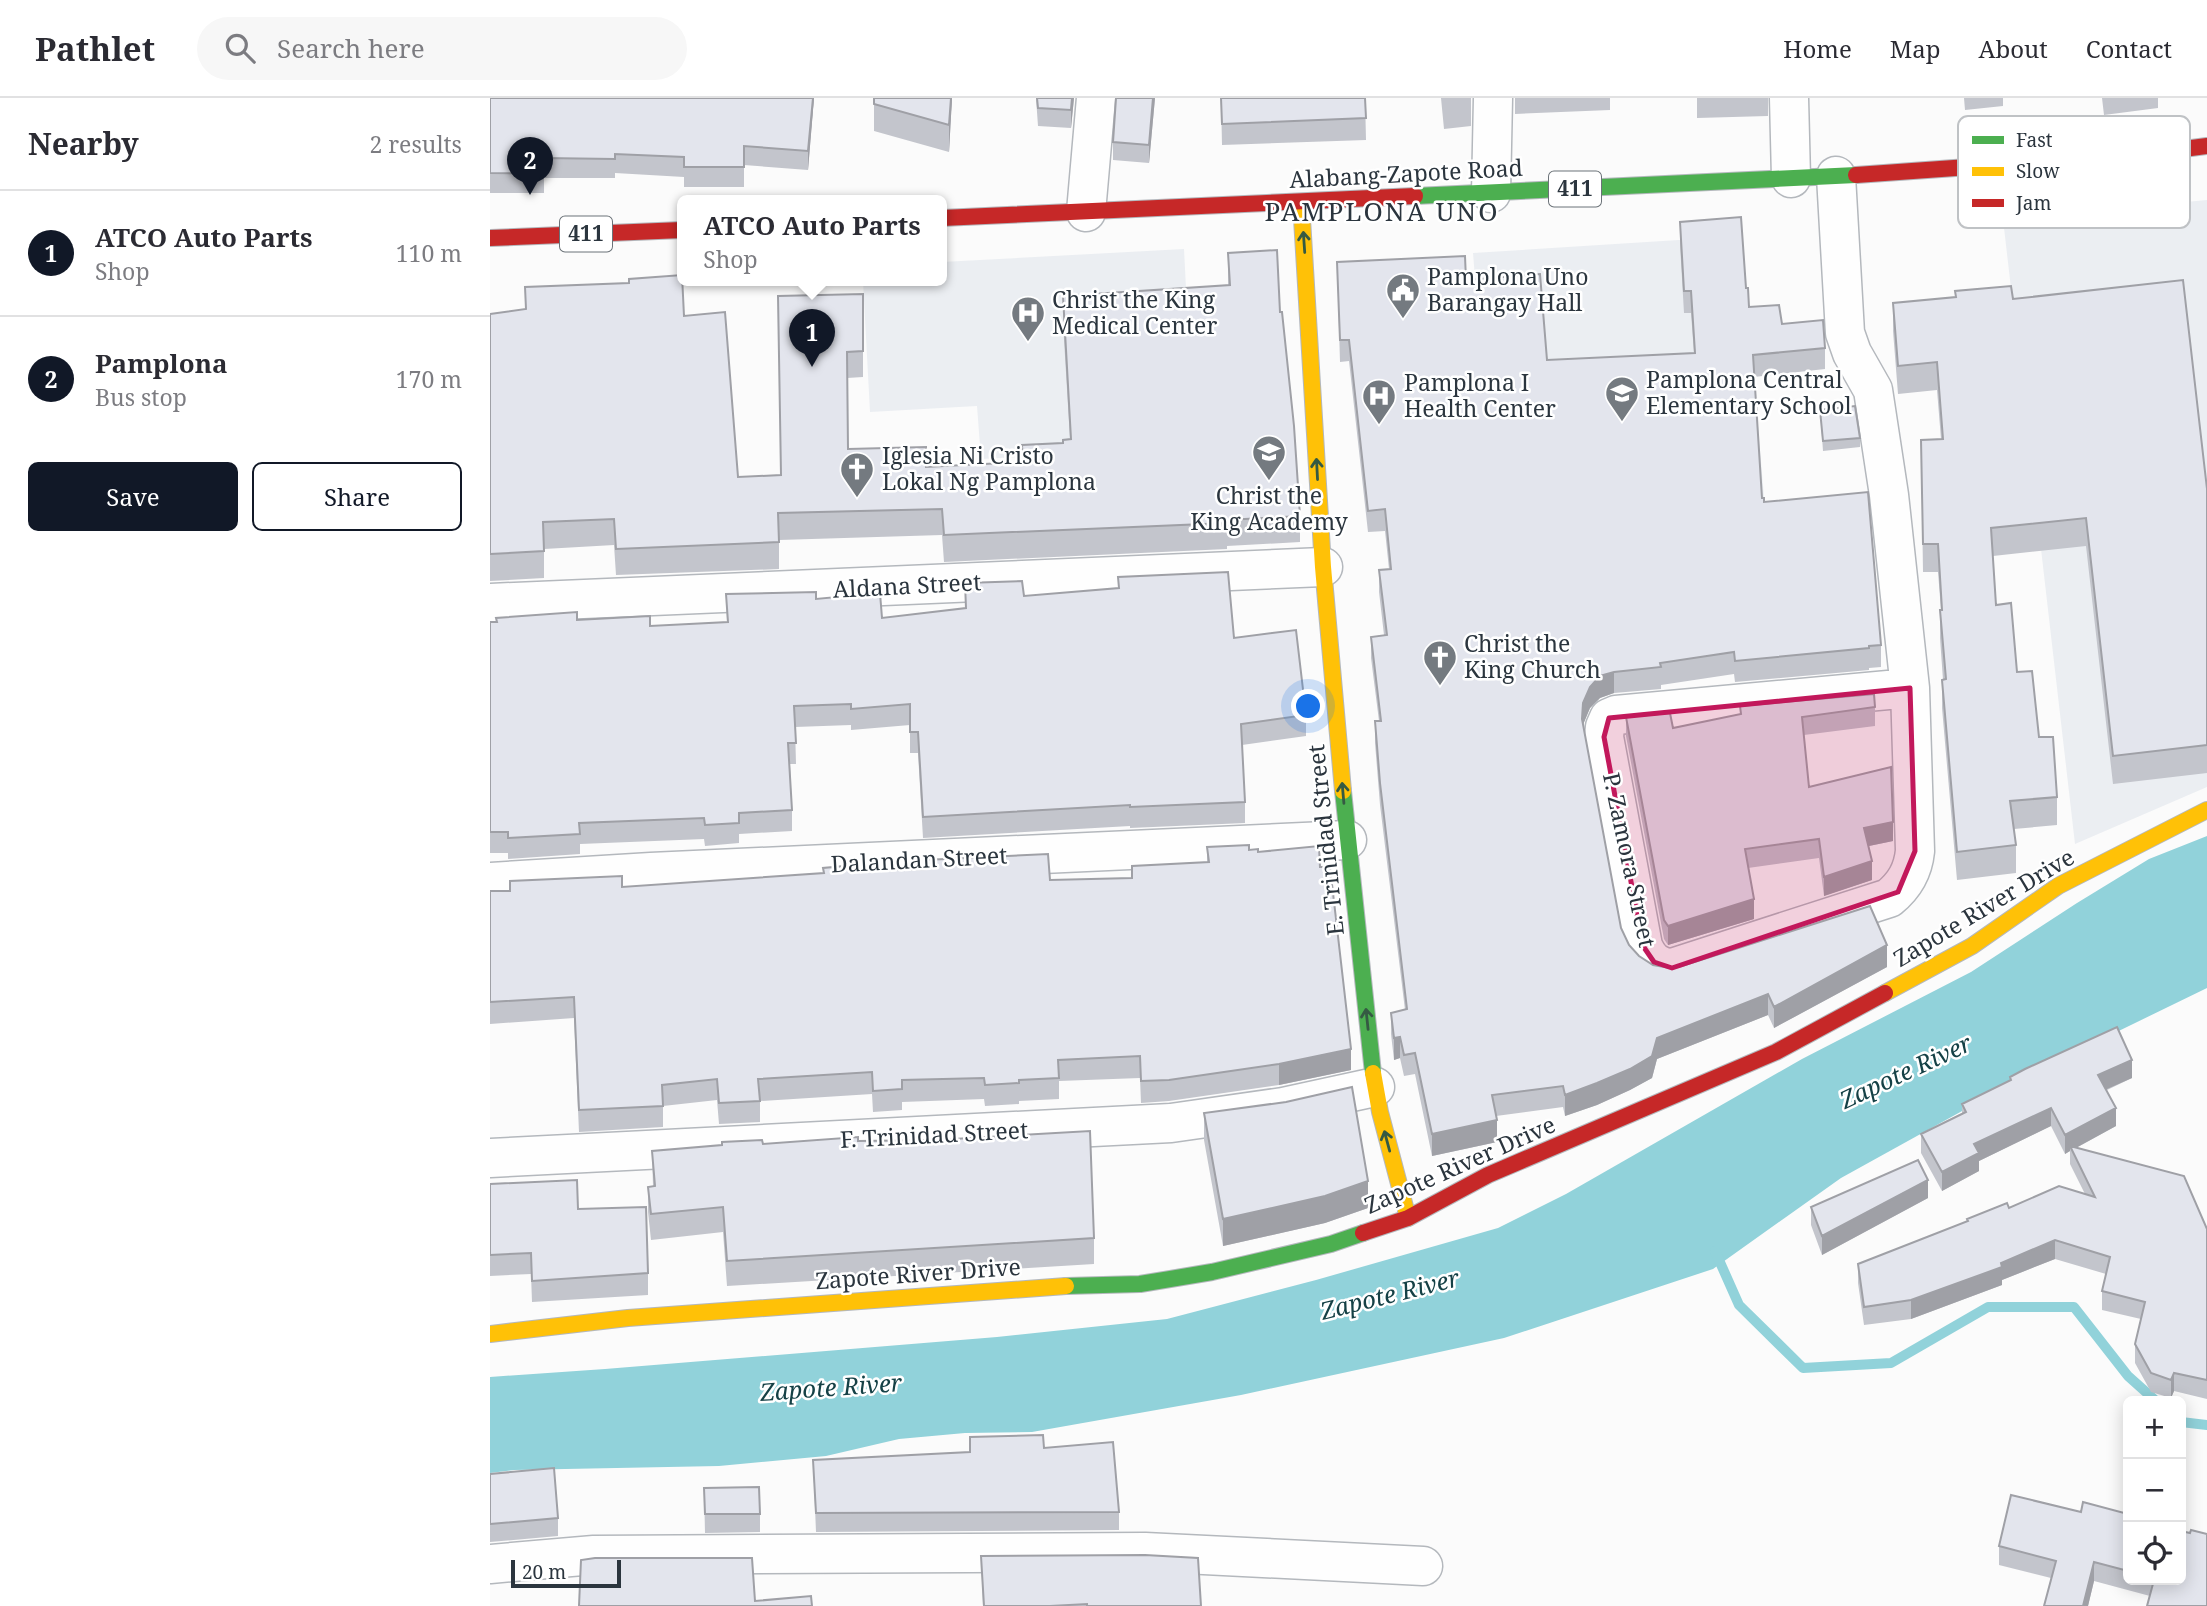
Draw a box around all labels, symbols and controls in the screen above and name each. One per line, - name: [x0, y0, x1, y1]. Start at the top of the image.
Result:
- search box: [197, 17, 687, 80]
- text: Pathlet: [35, 26, 155, 71]
- icon: search: [221, 29, 259, 67]
- text: Search here: [277, 30, 425, 66]
- text: Home: [1783, 32, 1852, 65]
- text: Map: [1890, 32, 1941, 65]
- text: About: [1979, 32, 2048, 65]
- text: Contact: [2086, 32, 2172, 65]
- legend: [1958, 116, 2190, 228]
- text: Nearby: [28, 123, 139, 164]
- text: Fast: [2016, 127, 2053, 153]
- text: 2 results: [369, 128, 462, 160]
- pin: 2: [507, 137, 553, 195]
- street label: Alabang-Zapote Road: [1289, 151, 1523, 195]
- text: Slow: [2016, 158, 2060, 184]
- road number: 411: [1549, 172, 1601, 206]
- text: Jam: [2015, 190, 2051, 216]
- district label: PAMPLONA UNO: [1264, 193, 1500, 229]
- popup: [677, 195, 947, 286]
- text: ATCO Auto Parts: [703, 207, 921, 243]
- road number: 411: [560, 216, 612, 252]
- text: ATCO Auto Parts: [95, 219, 313, 255]
- one-way arrow: [1297, 230, 1310, 253]
- text: 1: [45, 237, 58, 269]
- text: 110 m: [396, 237, 462, 269]
- text: Shop: [703, 243, 758, 275]
- text: Shop: [95, 255, 150, 287]
- place label: Pamplona Uno Barangay Hall: [1427, 260, 1588, 318]
- public building icon: Pamplona Uno Barangay Hall: [1384, 271, 1422, 320]
- place label: Christ the King Medical Center: [1052, 283, 1217, 341]
- hospital icon: Christ the King Medical Center: [1009, 294, 1047, 343]
- pin: 1: [789, 309, 835, 367]
- text: Pamplona: [95, 345, 228, 381]
- text: 2: [45, 363, 58, 395]
- text: 170 m: [396, 363, 462, 395]
- place label: Pamplona Central Elementary School: [1646, 363, 1852, 421]
- place label: Pamplona I Health Center: [1404, 366, 1556, 424]
- school or university icon: Pamplona Central Elementary School: [1603, 374, 1641, 423]
- hospital icon: Pamplona I Health Center: [1360, 377, 1398, 426]
- text: Bus stop: [95, 381, 187, 413]
- school or university icon: Christ the King Academy: [1250, 433, 1288, 482]
- place label: Iglesia Ni Cristo Lokal Ng Pamplona: [882, 439, 1096, 497]
- church icon: Iglesia Ni Cristo Lokal Ng Pamplona: [838, 450, 876, 499]
- one-way arrow: [1310, 458, 1323, 480]
- button: Save: [28, 462, 238, 531]
- button: Share: [252, 462, 462, 531]
- place label: Christ the King Academy: [1190, 479, 1348, 537]
- street label: Aldana Street: [832, 565, 982, 605]
- place label: Christ the King Church: [1464, 627, 1601, 685]
- church icon: Christ the King Church: [1421, 638, 1459, 687]
- your location: [1291, 689, 1325, 723]
- street label: E. Trinidad Street: [1299, 743, 1351, 937]
- street label: P. Zamora Street: [1596, 769, 1664, 950]
- one-way arrow: [1336, 782, 1349, 805]
- street label: Dalandan Street: [830, 838, 1008, 880]
- street label: Zapote River Drive: [1887, 840, 2080, 974]
- one-way arrow: [1361, 1008, 1374, 1031]
- water label: Zapote River: [1833, 1025, 1977, 1116]
- street label: Zapote River Drive: [1359, 1108, 1560, 1221]
- street label: F. Trinidad Street: [839, 1113, 1029, 1155]
- one-way arrow: [1380, 1131, 1393, 1153]
- street label: Zapote River Drive: [814, 1250, 1022, 1296]
- water label: Zapote River: [1316, 1260, 1463, 1327]
- water label: Zapote River: [758, 1365, 904, 1408]
- map controls: [2123, 1396, 2186, 1585]
- button: +: [2123, 1396, 2186, 1459]
- button: −: [2123, 1459, 2186, 1522]
- button: locate: [2123, 1522, 2186, 1585]
- scale bar: [511, 1557, 621, 1589]
- text: 20 m: [522, 1559, 566, 1585]

